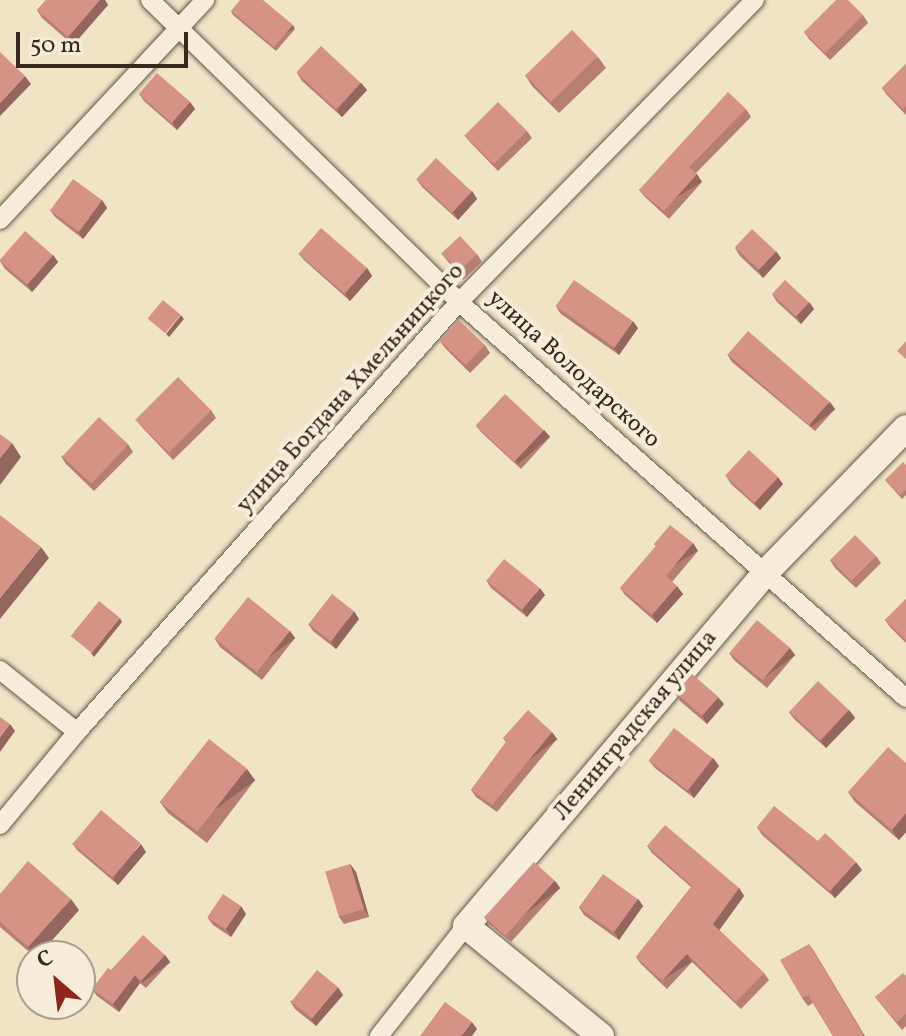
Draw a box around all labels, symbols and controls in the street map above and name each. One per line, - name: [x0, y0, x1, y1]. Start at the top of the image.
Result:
- scale bar: [20, 16, 192, 66]
- text: 50 m: [30, 29, 82, 63]
- street label: улица Богдана Хмельницкого: [231, 258, 471, 520]
- street label: улица Володарского: [481, 285, 665, 455]
- street label: Ленинградская улица: [548, 625, 724, 827]
- north arrow: [16, 940, 96, 1020]
- text: С: [32, 943, 59, 977]

